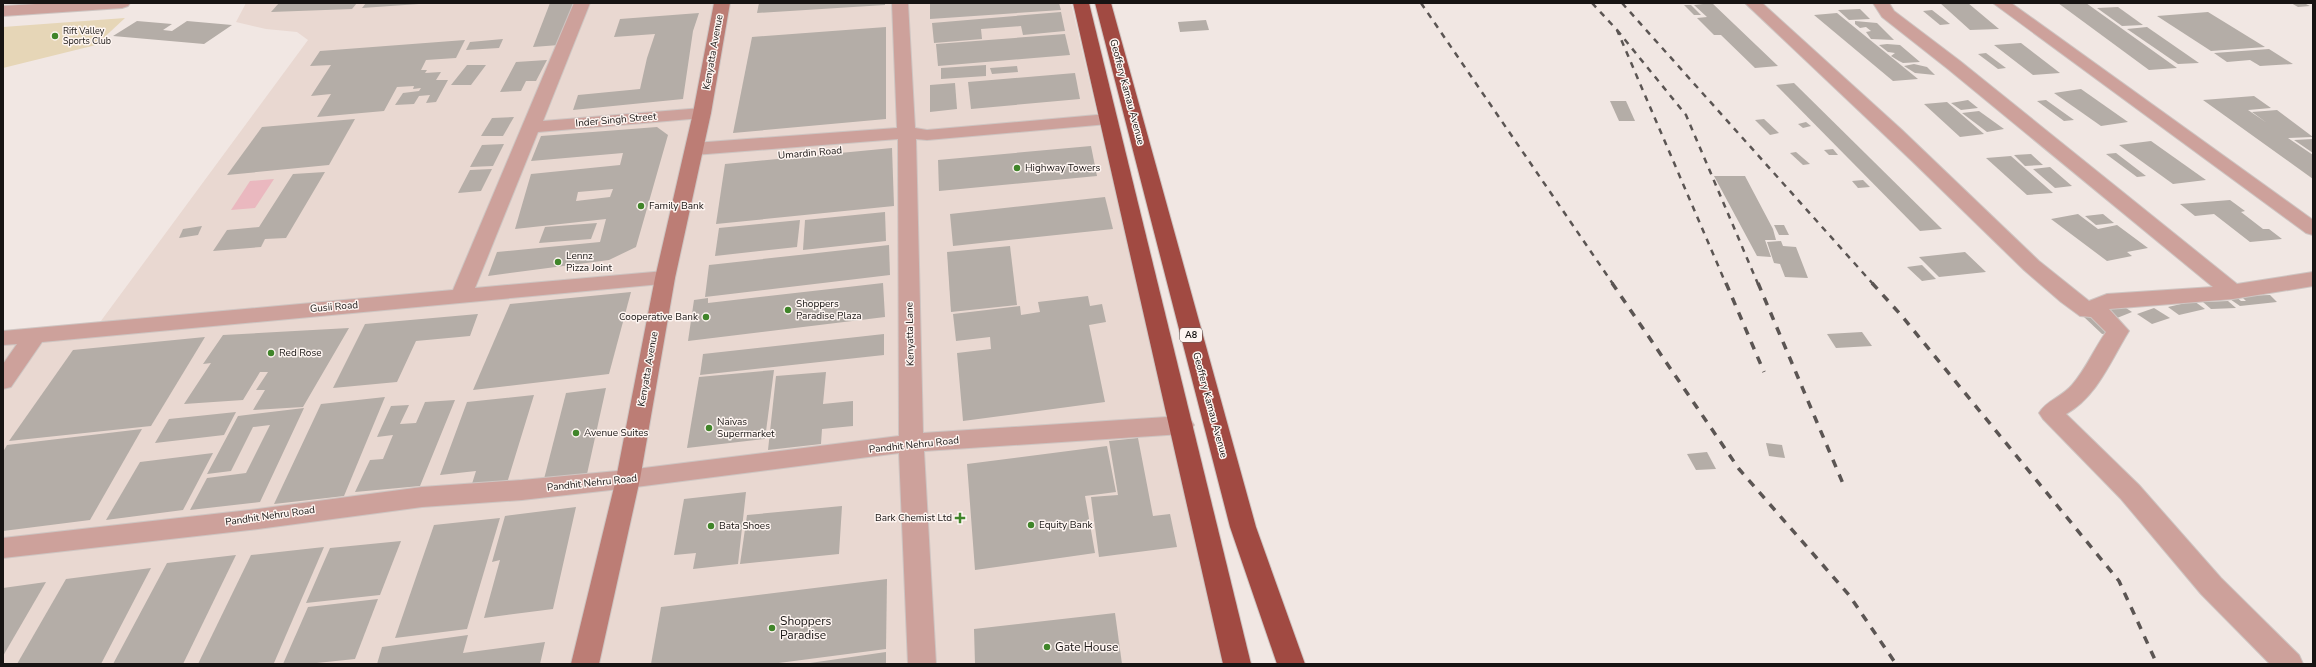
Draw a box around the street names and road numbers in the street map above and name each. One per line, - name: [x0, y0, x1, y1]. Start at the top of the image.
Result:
- street label: Kenyatta Avenue: [699, 13, 727, 91]
- street label: Geoffery Kamau Avenue: [1106, 38, 1148, 146]
- street label: Inder Singh Street: [575, 109, 657, 131]
- street label: Umardin Road: [777, 143, 843, 163]
- street label: Gusii Road: [309, 298, 359, 316]
- street label: Kenyatta Lane: [902, 302, 918, 366]
- road number: A8: [1180, 328, 1202, 342]
- street label: Kenyatta Avenue: [634, 330, 662, 408]
- street label: Geoffery Kamau Avenue: [1189, 351, 1231, 459]
- street label: Pandhit Nehru Road: [868, 433, 960, 457]
- street label: Pandhit Nehru Road: [546, 471, 638, 495]
- street label: Pandhit Nehru Road: [224, 503, 316, 529]

